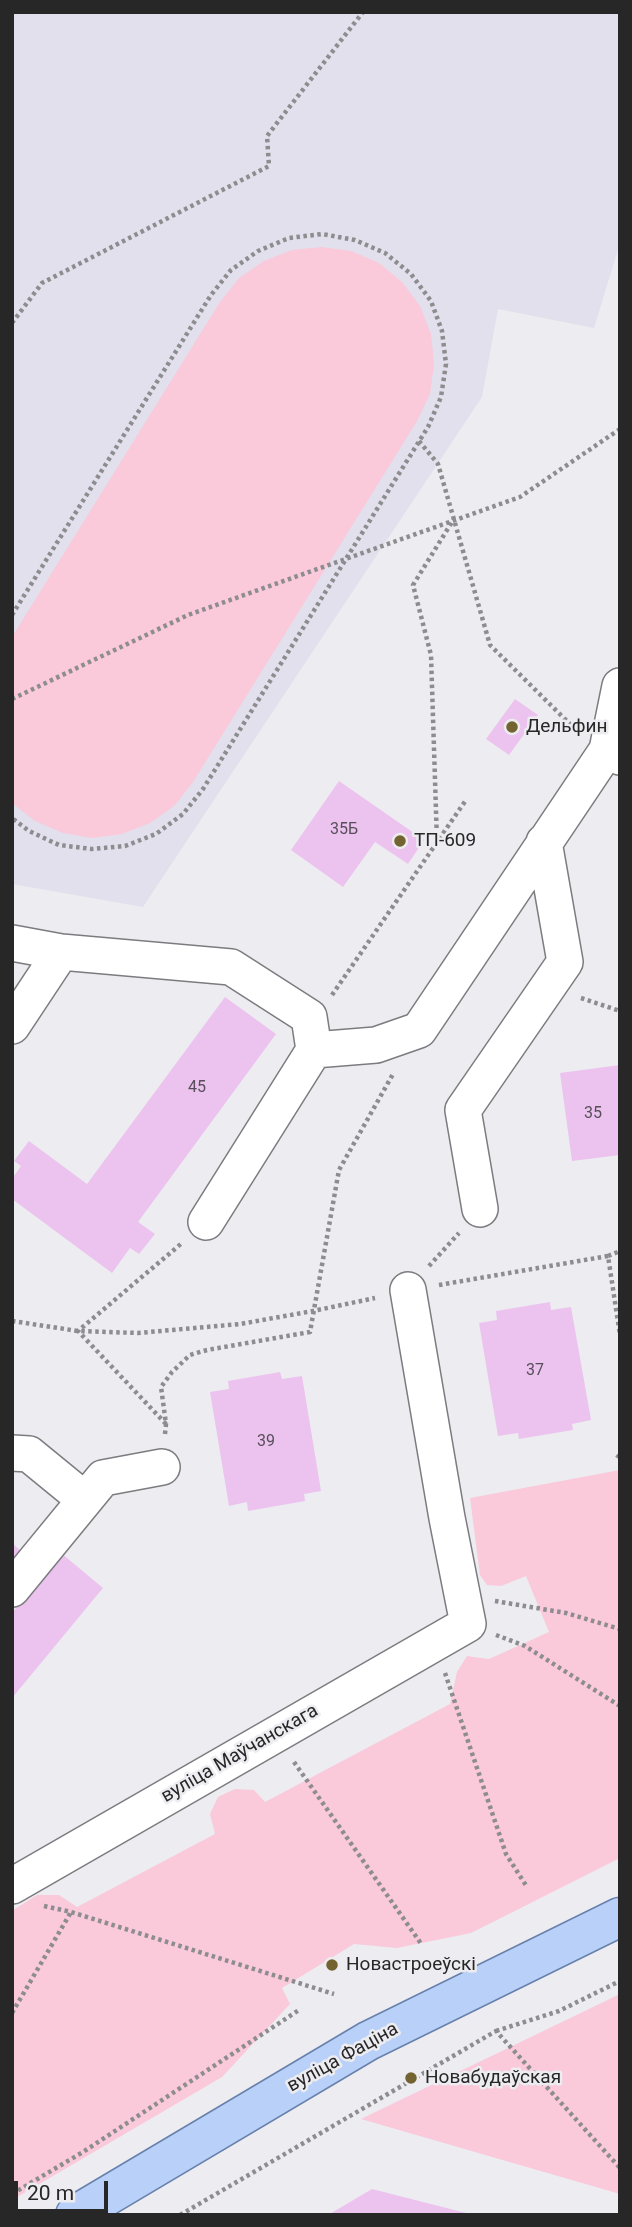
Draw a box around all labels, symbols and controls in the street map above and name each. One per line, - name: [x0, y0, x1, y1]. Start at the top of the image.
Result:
- place label: Дельфин: [526, 716, 607, 738]
- marker: Дельфин: [504, 719, 520, 735]
- house number: 35Б: [330, 820, 358, 840]
- place label: ТП-609: [414, 830, 476, 852]
- marker: ТП-609: [392, 833, 408, 849]
- house number: 45: [188, 1078, 206, 1098]
- house number: 35: [584, 1104, 602, 1124]
- house number: 37: [526, 1361, 544, 1381]
- house number: 39: [257, 1432, 275, 1452]
- street label: вуліца Маўчанскага: [157, 1700, 323, 1808]
- place label: Новастроеўскі: [346, 1954, 476, 1976]
- marker: Новастроеўскі: [324, 1957, 340, 1973]
- street label: вуліца Фаціна: [283, 2018, 403, 2098]
- place label: Новабудаўская: [425, 2067, 561, 2089]
- marker: Новабудаўская: [403, 2070, 419, 2086]
- scale bar: [18, 2168, 112, 2212]
- text: 20 m: [27, 2181, 74, 2205]

